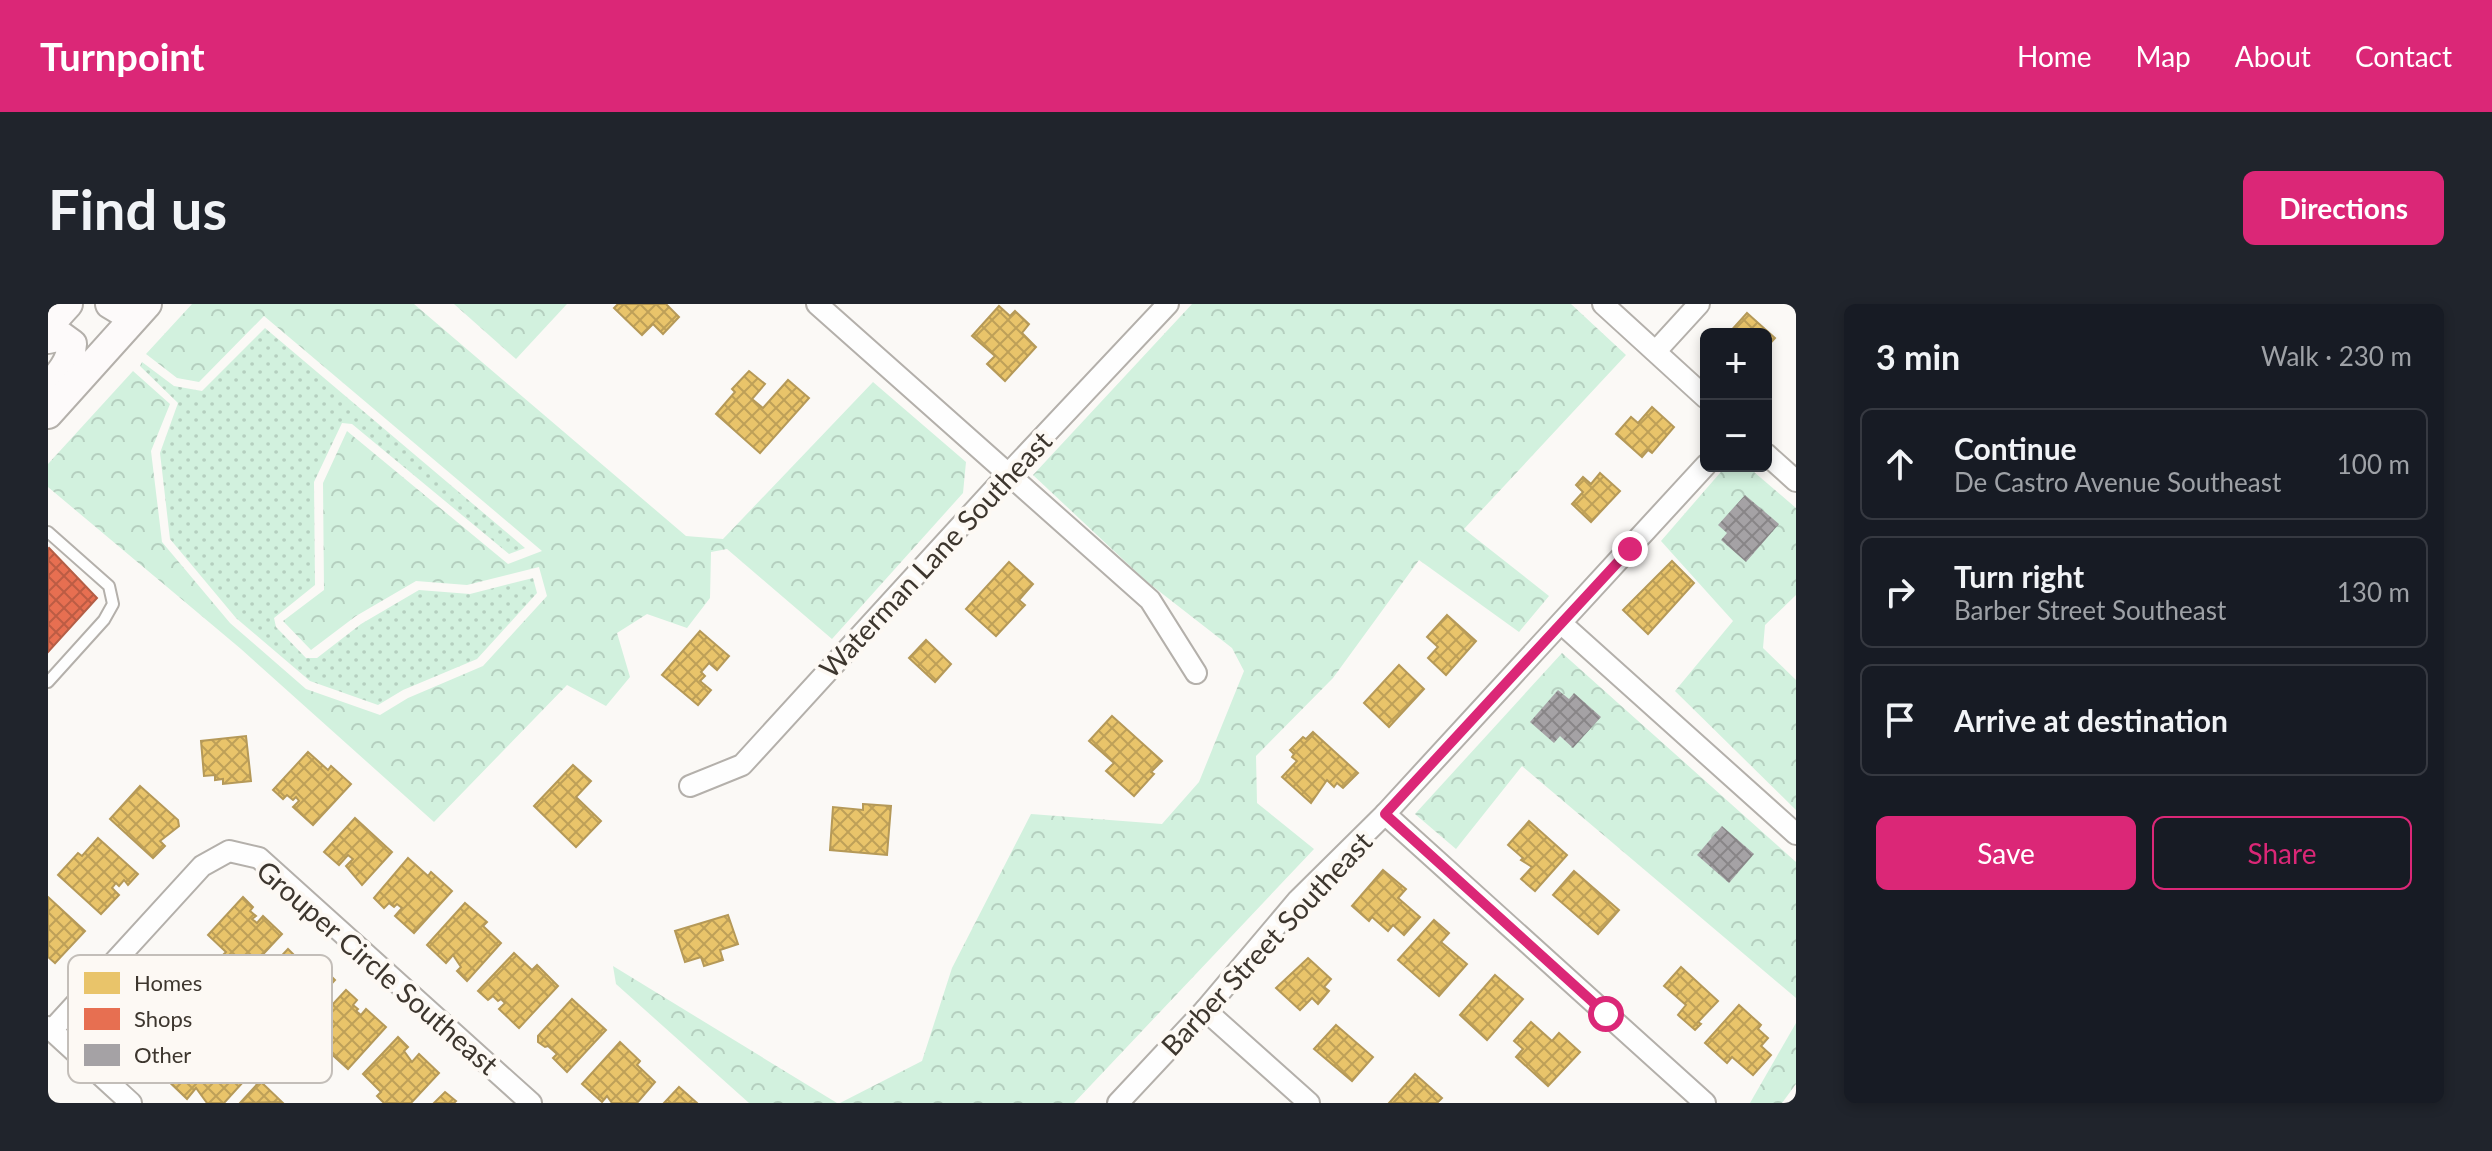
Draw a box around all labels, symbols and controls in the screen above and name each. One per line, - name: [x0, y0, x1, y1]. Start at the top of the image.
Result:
- text: Turnpoint: [40, 33, 205, 79]
- text: Home: [2017, 39, 2092, 73]
- text: Map: [2136, 39, 2191, 73]
- text: About: [2235, 39, 2311, 73]
- text: Contact: [2355, 39, 2452, 73]
- button: Directions: [2243, 171, 2444, 245]
- text: Find us: [48, 175, 227, 242]
- map controls: [1700, 328, 1772, 472]
- button: +: [1700, 328, 1772, 400]
- text: 3 min: [1876, 336, 1960, 377]
- text: Walk · 230 m: [2261, 340, 2412, 372]
- button: −: [1700, 400, 1772, 472]
- street label: Waterman Lane Southeast: [812, 424, 1058, 684]
- text: Continue: [1954, 430, 2077, 466]
- icon: ahead: [1878, 442, 1922, 486]
- text: 100 m: [2337, 448, 2410, 480]
- text: De Castro Avenue Southeast: [1954, 466, 2281, 498]
- route end: [1612, 531, 1648, 567]
- text: Turn right: [1954, 558, 2084, 594]
- icon: right: [1878, 570, 1922, 614]
- text: 130 m: [2337, 576, 2410, 608]
- text: Barber Street Southeast: [1954, 594, 2226, 626]
- icon: arrive: [1878, 698, 1922, 742]
- text: Arrive at destination: [1954, 702, 2228, 738]
- button: Save: [1876, 816, 2136, 890]
- button: Share: [2152, 816, 2412, 890]
- street label: Barber Street Southeast: [1154, 824, 1378, 1062]
- street label: Grouper Circle Southeast: [250, 853, 506, 1081]
- legend: [68, 955, 332, 1083]
- text: Homes: [134, 969, 202, 996]
- route start: [1588, 996, 1624, 1032]
- text: Shops: [134, 1005, 192, 1032]
- text: Other: [134, 1041, 191, 1068]

